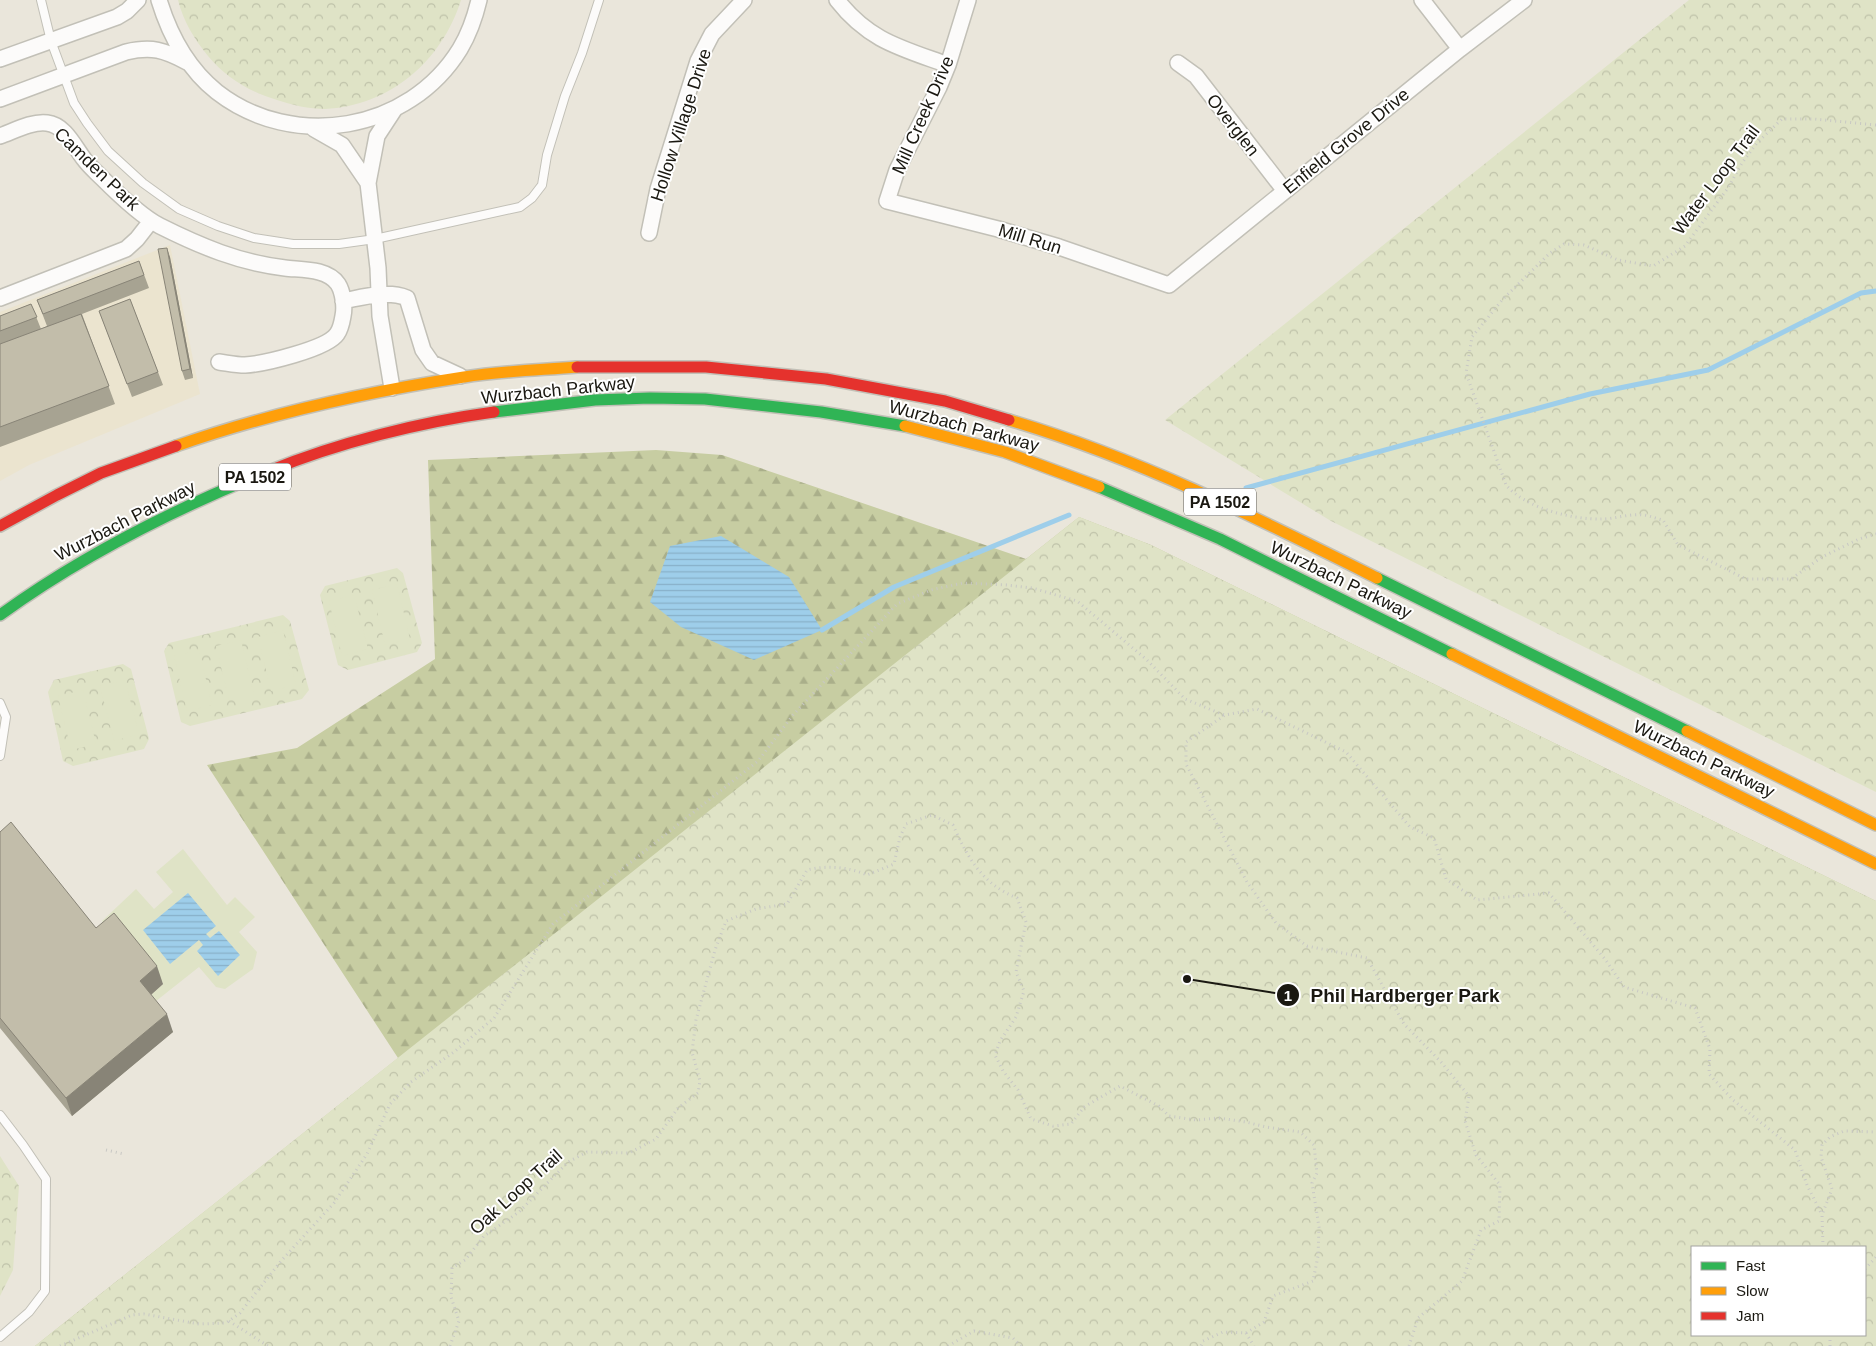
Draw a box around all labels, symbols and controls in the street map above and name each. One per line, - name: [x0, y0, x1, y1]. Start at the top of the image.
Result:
- street label: Hollow Village Drive: [647, 46, 715, 204]
- street label: Mill Creek Drive: [888, 53, 958, 177]
- street label: Enfield Grove Drive: [1279, 84, 1413, 198]
- street label: Overglen: [1203, 90, 1263, 160]
- street label: Water Loop Trail: [1668, 122, 1764, 238]
- street label: Camden Park: [50, 124, 144, 215]
- street label: Mill Run: [996, 220, 1064, 258]
- street label: Wurzbach Parkway: [480, 372, 636, 408]
- street label: Wurzbach Parkway: [887, 396, 1041, 456]
- road number: PA 1502: [219, 464, 291, 491]
- street label: Wurzbach Parkway: [52, 477, 198, 565]
- road number: PA 1502: [1184, 488, 1256, 516]
- street label: Wurzbach Parkway: [1267, 537, 1415, 623]
- street label: Wurzbach Parkway: [1630, 716, 1778, 802]
- callout: Phil Hardberger Park: [1276, 978, 1510, 1012]
- text: Phil Hardberger Park: [1310, 985, 1500, 1006]
- text: 1: [1284, 987, 1292, 1004]
- street label: Oak Loop Trail: [466, 1145, 566, 1239]
- legend: [1691, 1246, 1866, 1336]
- text: Fast: [1736, 1257, 1766, 1274]
- text: Slow: [1736, 1282, 1769, 1299]
- text: Jam: [1736, 1307, 1764, 1324]

